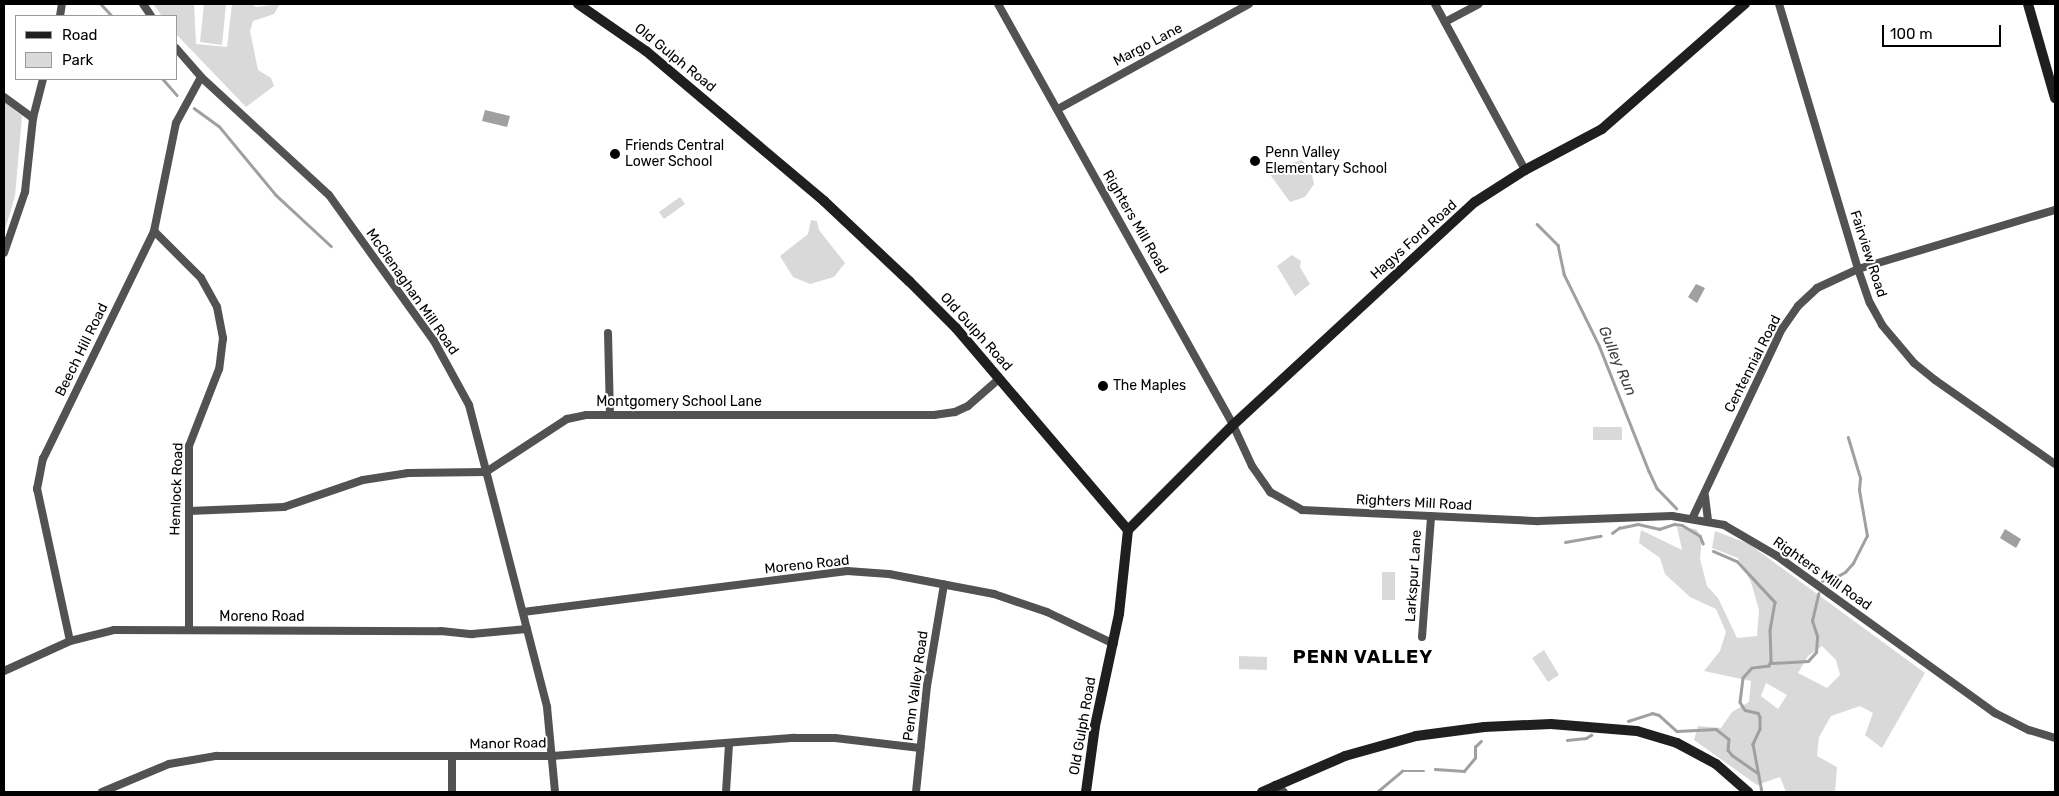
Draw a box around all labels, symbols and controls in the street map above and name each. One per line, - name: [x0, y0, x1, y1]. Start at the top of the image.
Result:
- legend: [15, 15, 178, 80]
- scale bar: [1884, 15, 2003, 47]
- street label: Old Gulph Road: [631, 20, 719, 96]
- street label: Margo Lane: [1111, 20, 1185, 70]
- text: 100 m: [1890, 25, 1932, 43]
- text: Road: [62, 26, 98, 44]
- text: Park: [62, 51, 93, 69]
- place label: Friends Central Lower School: [625, 138, 724, 170]
- place label: Penn Valley Elementary School: [1265, 145, 1388, 178]
- marker: Friends Central Lower School: [609, 148, 621, 160]
- marker: Penn Valley Elementary School: [1249, 155, 1261, 167]
- street label: Righters Mill Road: [1099, 167, 1171, 277]
- street label: Hagys Ford Road: [1367, 197, 1461, 283]
- street label: Fairview Road: [1846, 208, 1890, 300]
- street label: McClenaghan Mill Road: [362, 226, 462, 358]
- street label: Old Gulph Road: [936, 289, 1016, 375]
- street label: Beech Hill Road: [52, 301, 112, 399]
- street label: Centennial Road: [1721, 313, 1785, 415]
- water label: Gulley Run: [1594, 323, 1640, 399]
- place label: The Maples: [1113, 378, 1186, 394]
- marker: The Maples: [1097, 380, 1109, 392]
- street label: Montgomery School Lane: [596, 394, 762, 410]
- street label: Hemlock Road: [167, 442, 187, 536]
- street label: Righters Mill Road: [1355, 492, 1473, 514]
- street label: Larkspur Lane: [1402, 529, 1426, 623]
- street label: Righters Mill Road: [1769, 534, 1875, 614]
- street label: Moreno Road: [764, 552, 850, 578]
- street label: Moreno Road: [219, 609, 305, 625]
- street label: Penn Valley Road: [900, 629, 932, 743]
- district label: PENN VALLEY: [1291, 646, 1435, 668]
- street label: Old Gulph Road: [1066, 676, 1100, 776]
- street label: Manor Road: [469, 735, 547, 753]

